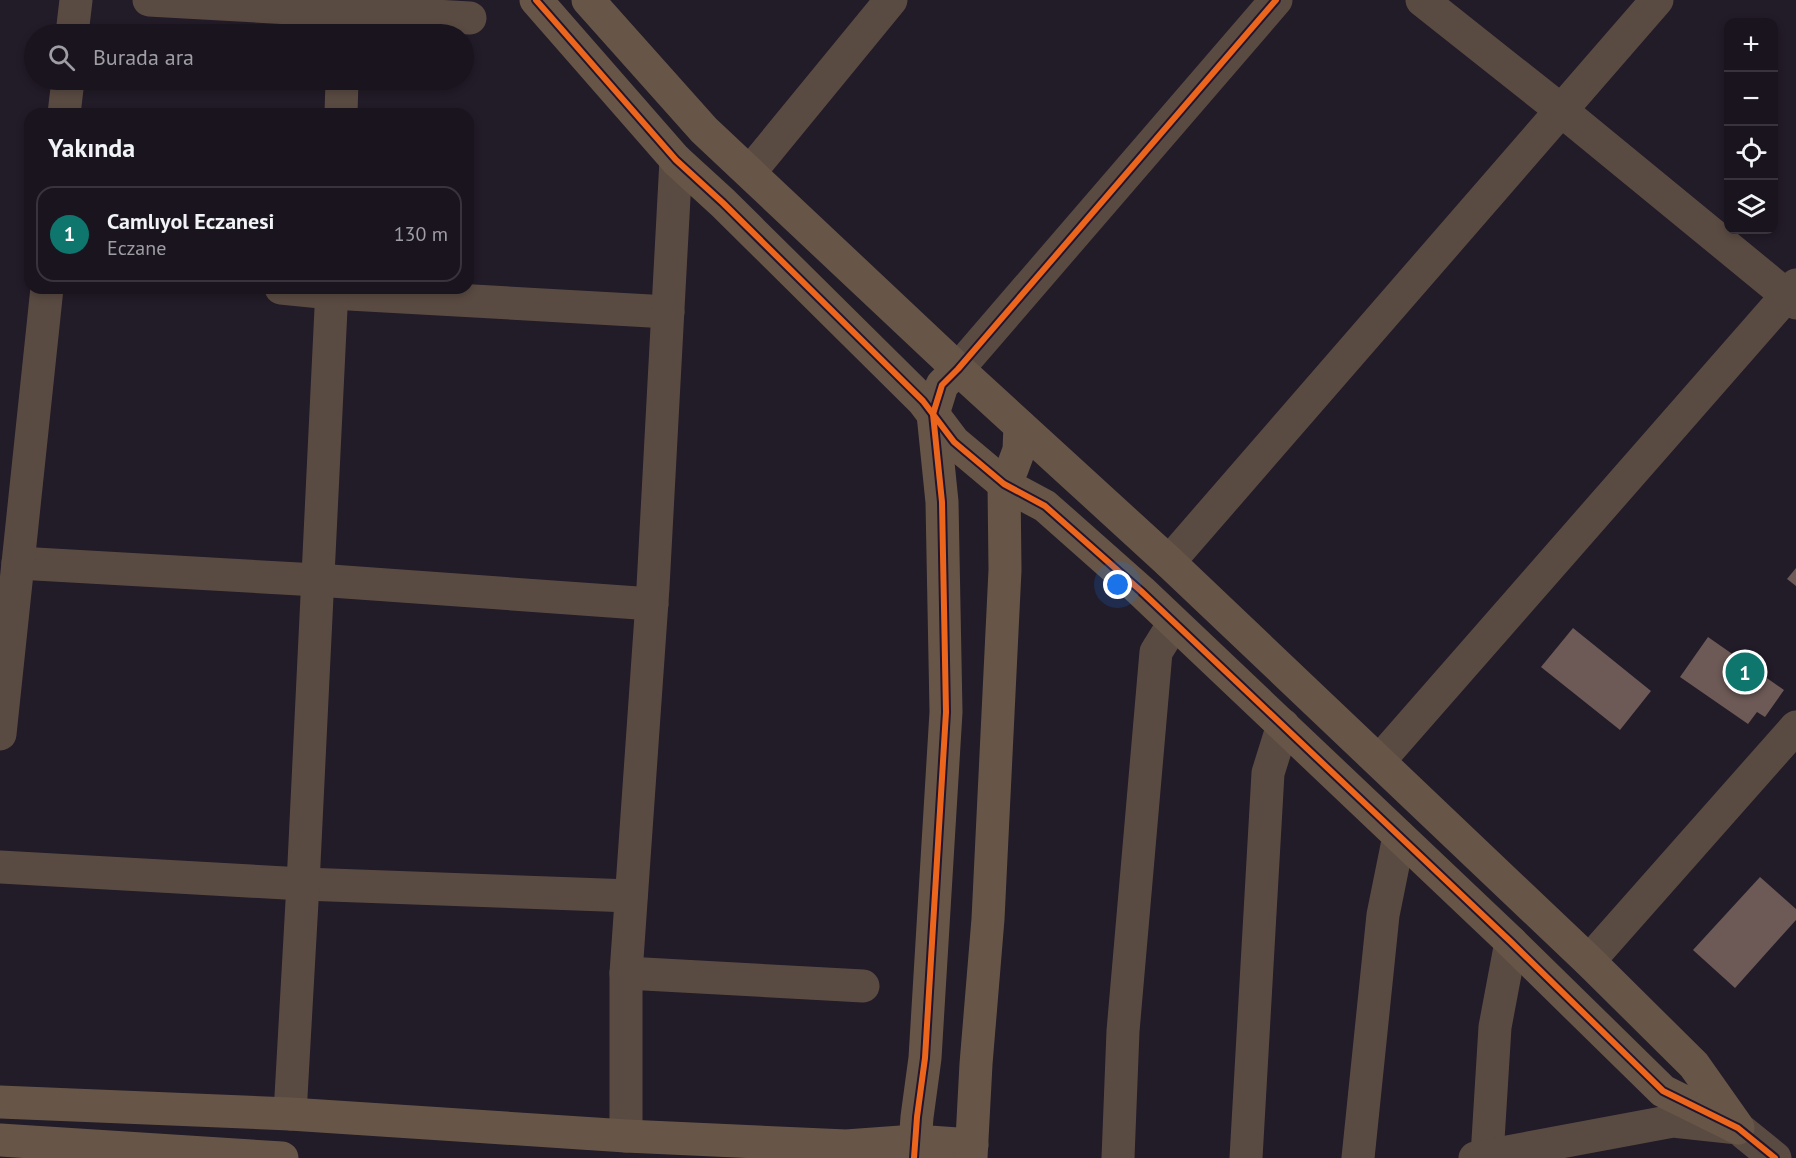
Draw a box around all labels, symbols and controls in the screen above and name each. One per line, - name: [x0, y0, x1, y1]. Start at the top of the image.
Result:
- map controls: [1724, 18, 1778, 234]
- button: +: [1724, 18, 1778, 72]
- search box: [24, 24, 474, 90]
- icon: search: [45, 41, 78, 74]
- text: Burada ara: [93, 43, 194, 71]
- button: −: [1724, 72, 1778, 126]
- button: locate: [1724, 126, 1778, 180]
- text: Yakında: [48, 131, 135, 164]
- button: layers: [1724, 180, 1778, 234]
- text: Camlıyol Eczanesi: [107, 207, 274, 235]
- text: 1: [64, 221, 75, 247]
- text: 130 m: [394, 221, 448, 247]
- text: Eczane: [107, 235, 166, 261]
- your location: [1103, 570, 1132, 599]
- pin: 1: [1726, 650, 1764, 694]

